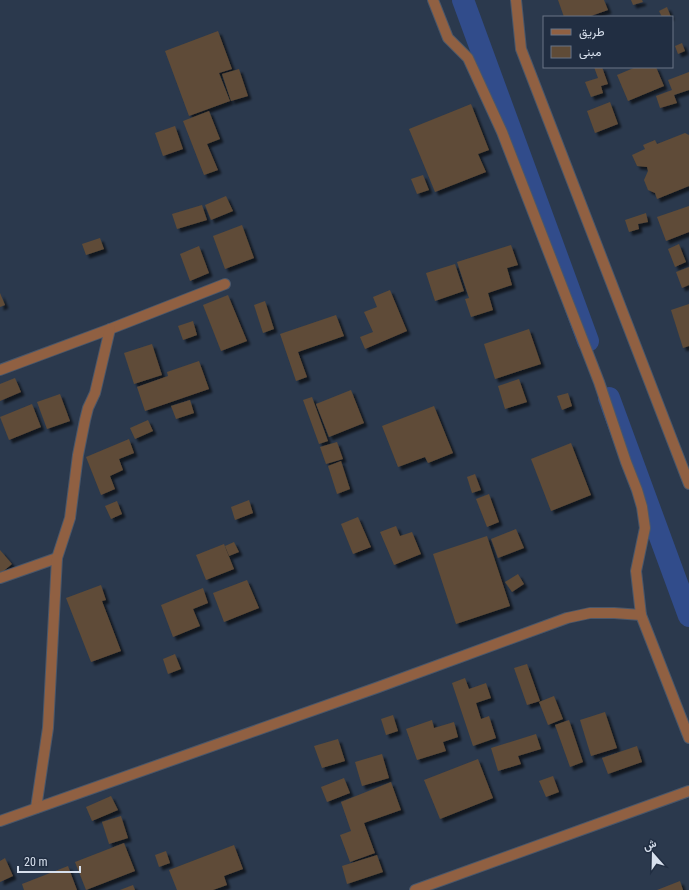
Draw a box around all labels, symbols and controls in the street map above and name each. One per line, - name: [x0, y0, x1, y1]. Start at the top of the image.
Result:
- legend: [543, 16, 673, 68]
- text: طريق: [579, 25, 605, 40]
- text: مبنى: [579, 45, 601, 60]
- north arrow: [633, 834, 673, 874]
- text: ش: [641, 837, 658, 853]
- scale bar: [18, 848, 80, 874]
- text: 20 m: [24, 855, 48, 869]

